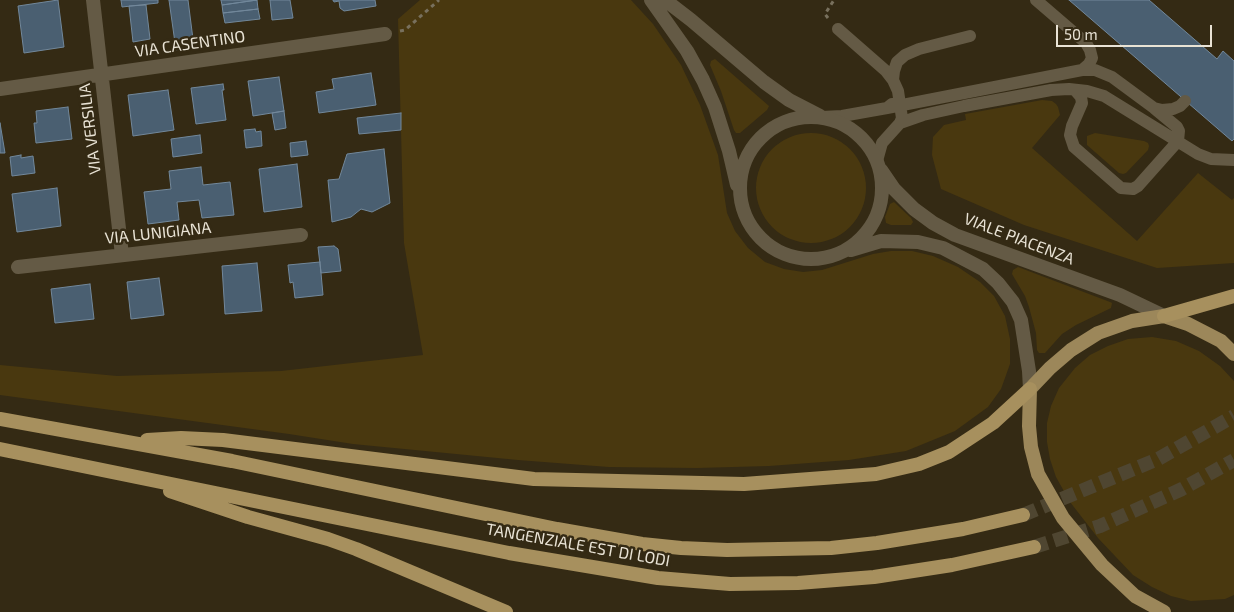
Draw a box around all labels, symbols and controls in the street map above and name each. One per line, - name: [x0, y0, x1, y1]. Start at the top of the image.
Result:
- scale bar: [1059, 15, 1215, 47]
- text: 50 m: [1064, 25, 1098, 43]
- street label: VIA CASENTINO: [134, 27, 246, 61]
- street label: VIA VERSILIA: [75, 82, 105, 176]
- street label: VIALE PIACENZA: [961, 209, 1077, 269]
- street label: VIA LUNIGIANA: [104, 218, 212, 248]
- street label: TANGENZIALE EST DI LODI: [485, 519, 671, 571]

